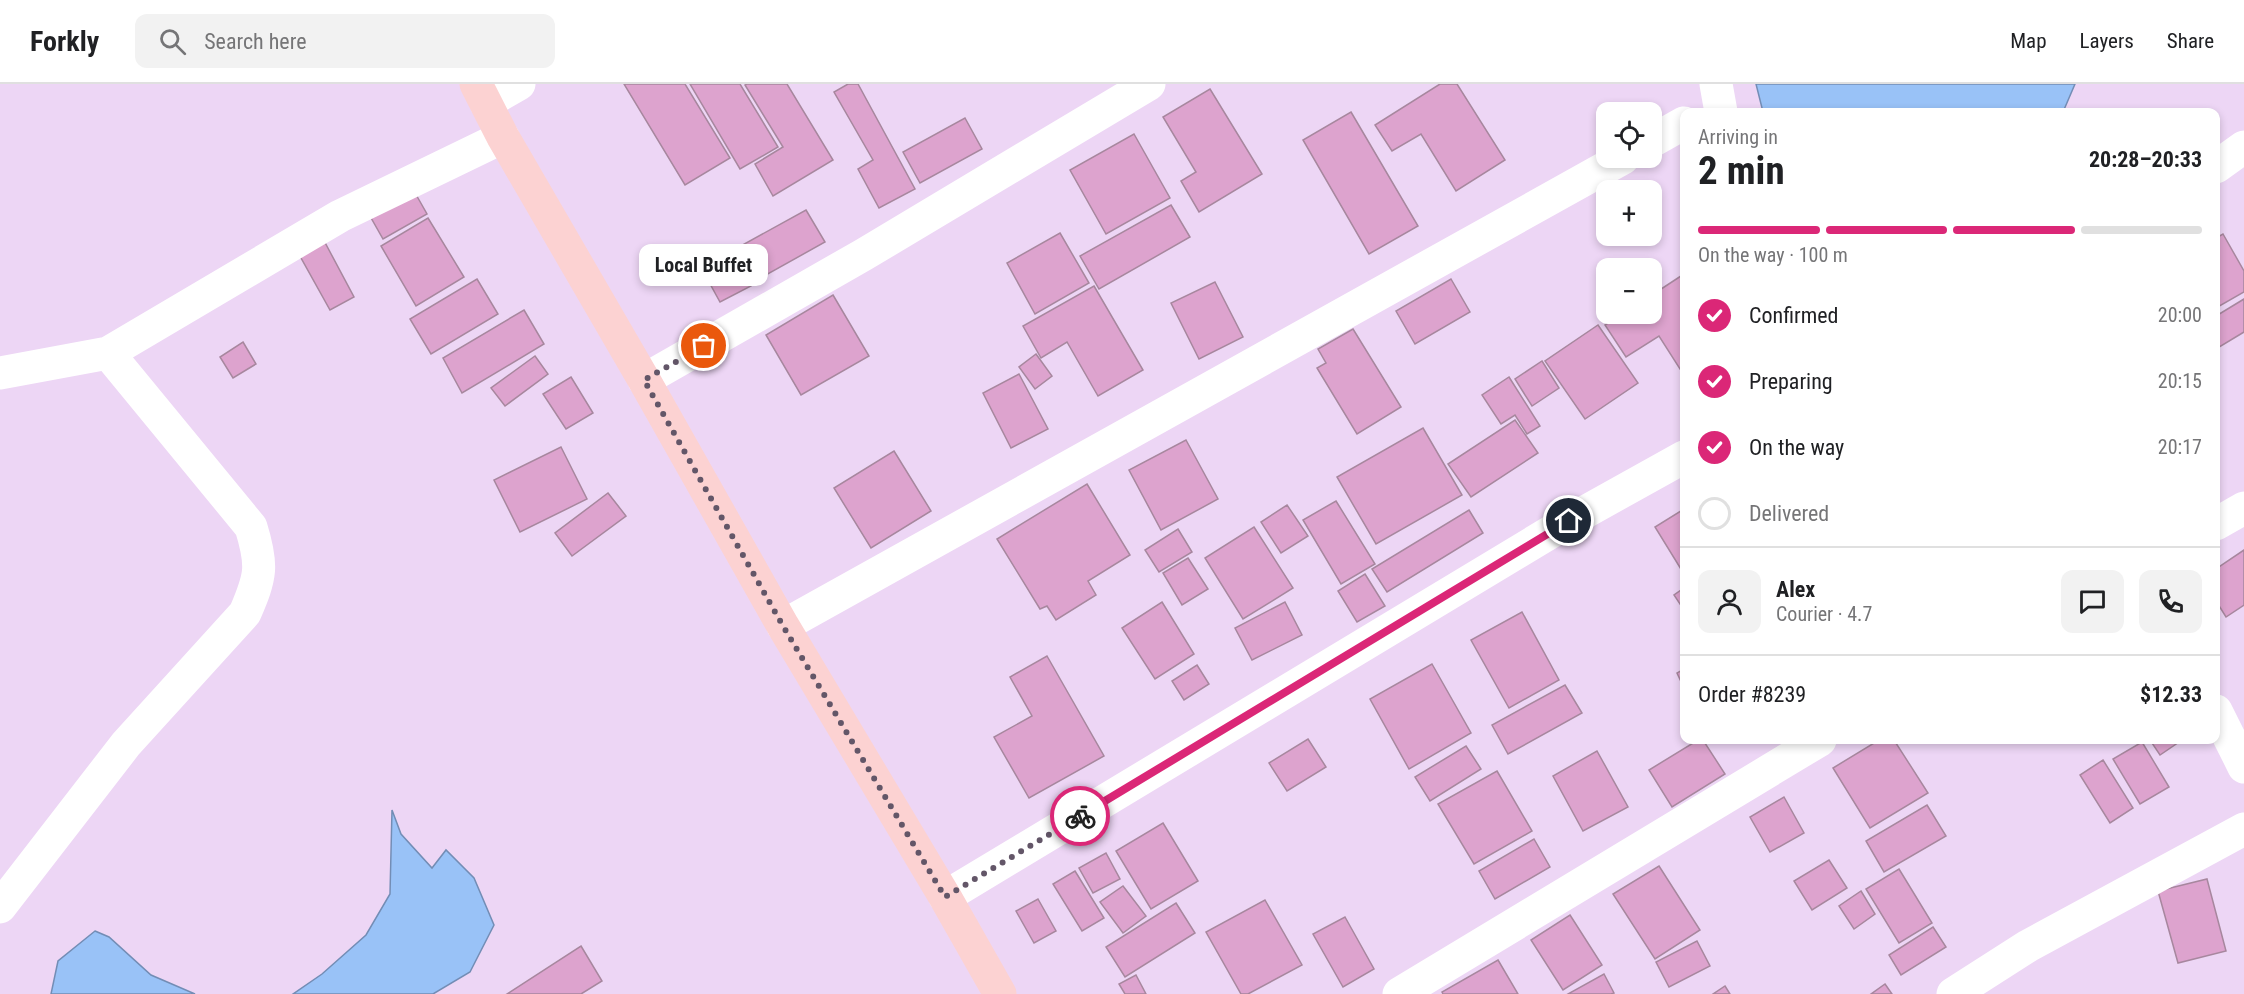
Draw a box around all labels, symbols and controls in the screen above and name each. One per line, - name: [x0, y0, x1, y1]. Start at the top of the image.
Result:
- search box: [135, 14, 555, 68]
- text: Forkly: [30, 25, 99, 58]
- icon: search: [156, 25, 189, 58]
- text: Search here: [204, 29, 307, 54]
- text: Map: [2010, 29, 2047, 53]
- text: Layers: [2080, 29, 2134, 53]
- text: Share: [2167, 29, 2214, 53]
- map controls: [1596, 102, 1662, 324]
- button: locate: [1596, 102, 1662, 168]
- text: Arriving in: [1698, 125, 1778, 149]
- text: 20:28–20:33: [2089, 147, 2202, 172]
- text: 2 min: [1698, 148, 1785, 194]
- button: +: [1596, 180, 1662, 246]
- text: On the way · 100 m: [1698, 243, 1848, 267]
- callout: Local Buffet: [640, 244, 768, 286]
- text: Local Buffet: [655, 253, 752, 277]
- button: −: [1596, 258, 1662, 324]
- icon: check: [1698, 299, 1731, 332]
- text: Confirmed: [1749, 303, 1838, 328]
- text: 20:00: [2158, 303, 2202, 327]
- pin: [678, 320, 729, 371]
- icon: bag: [687, 329, 720, 362]
- icon: check: [1698, 365, 1731, 398]
- text: Preparing: [1749, 369, 1833, 394]
- text: 20:15: [2158, 369, 2202, 393]
- icon: check: [1698, 431, 1731, 464]
- text: On the way: [1749, 435, 1844, 460]
- text: 20:17: [2158, 435, 2202, 459]
- pin: [1543, 495, 1594, 546]
- text: Delivered: [1749, 501, 1829, 526]
- icon: home: [1552, 504, 1585, 537]
- button: person: [1698, 570, 1761, 633]
- button: chat: [2061, 570, 2124, 633]
- button: phone: [2139, 570, 2202, 633]
- text: Alex: [1776, 577, 1815, 602]
- text: Courier · 4.7: [1776, 602, 1872, 626]
- text: Order #8239: [1698, 682, 1806, 707]
- text: $12.33: [2140, 682, 2202, 707]
- courier: [1050, 786, 1110, 846]
- icon: bike: [1064, 800, 1097, 833]

